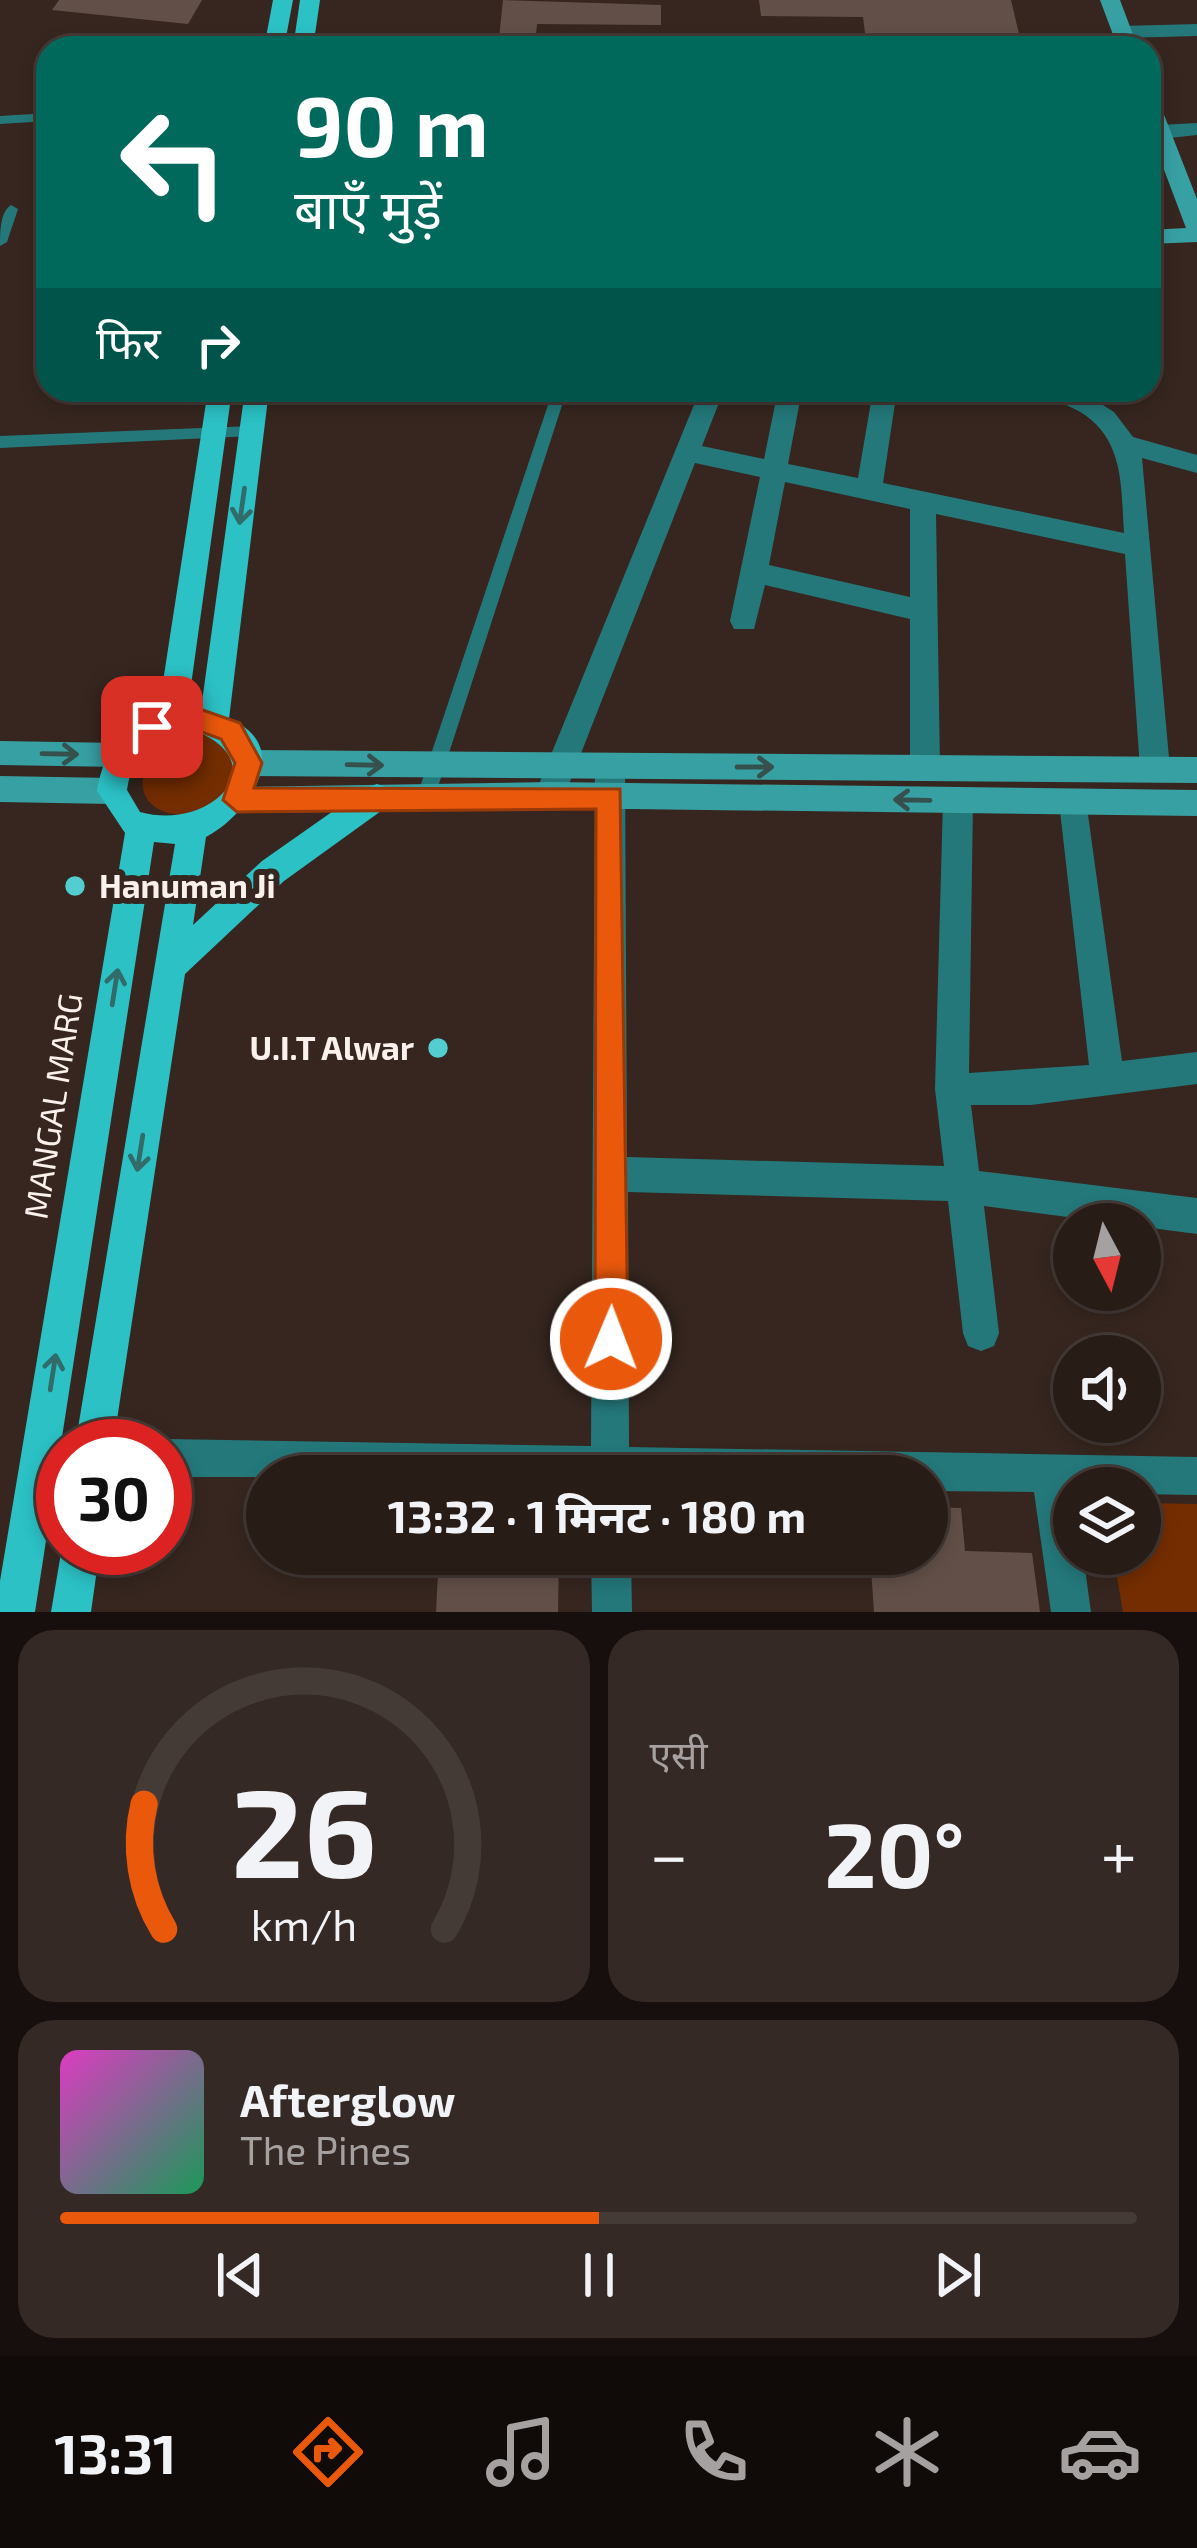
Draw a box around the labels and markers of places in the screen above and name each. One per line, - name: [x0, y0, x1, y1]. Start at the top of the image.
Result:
- pin: [101, 676, 203, 778]
- place label: Hanuman Ji: [99, 865, 276, 905]
- marker: Hanuman Ji: [62, 873, 88, 899]
- place label: U.I.T Alwar: [249, 1027, 414, 1067]
- marker: U.I.T Alwar: [425, 1035, 451, 1061]

